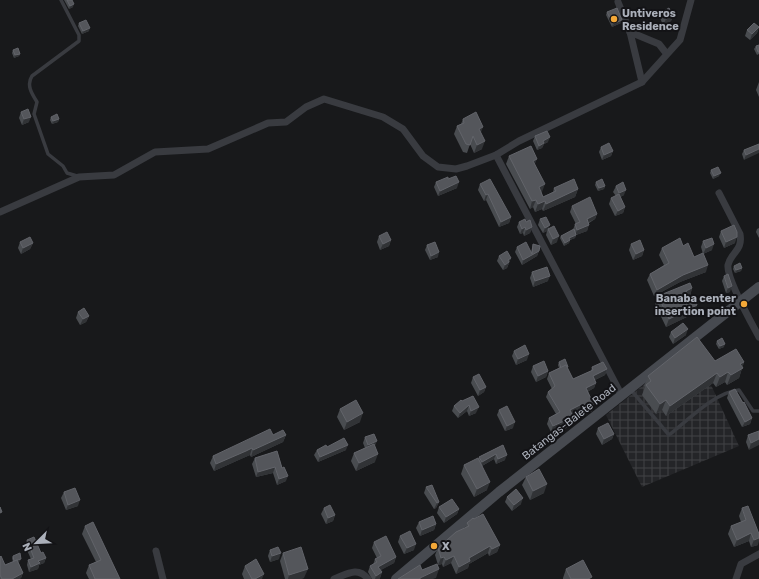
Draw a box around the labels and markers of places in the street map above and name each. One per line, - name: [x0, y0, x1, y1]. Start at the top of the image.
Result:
- place label: Untiveros Residence: [622, 7, 679, 33]
- marker: Untiveros Residence: [609, 14, 619, 24]
- place label: Banaba center insertion point: [655, 292, 736, 318]
- marker: Banaba center insertion point: [739, 299, 749, 309]
- place label: X: [442, 540, 450, 553]
- marker: X: [429, 541, 439, 551]

